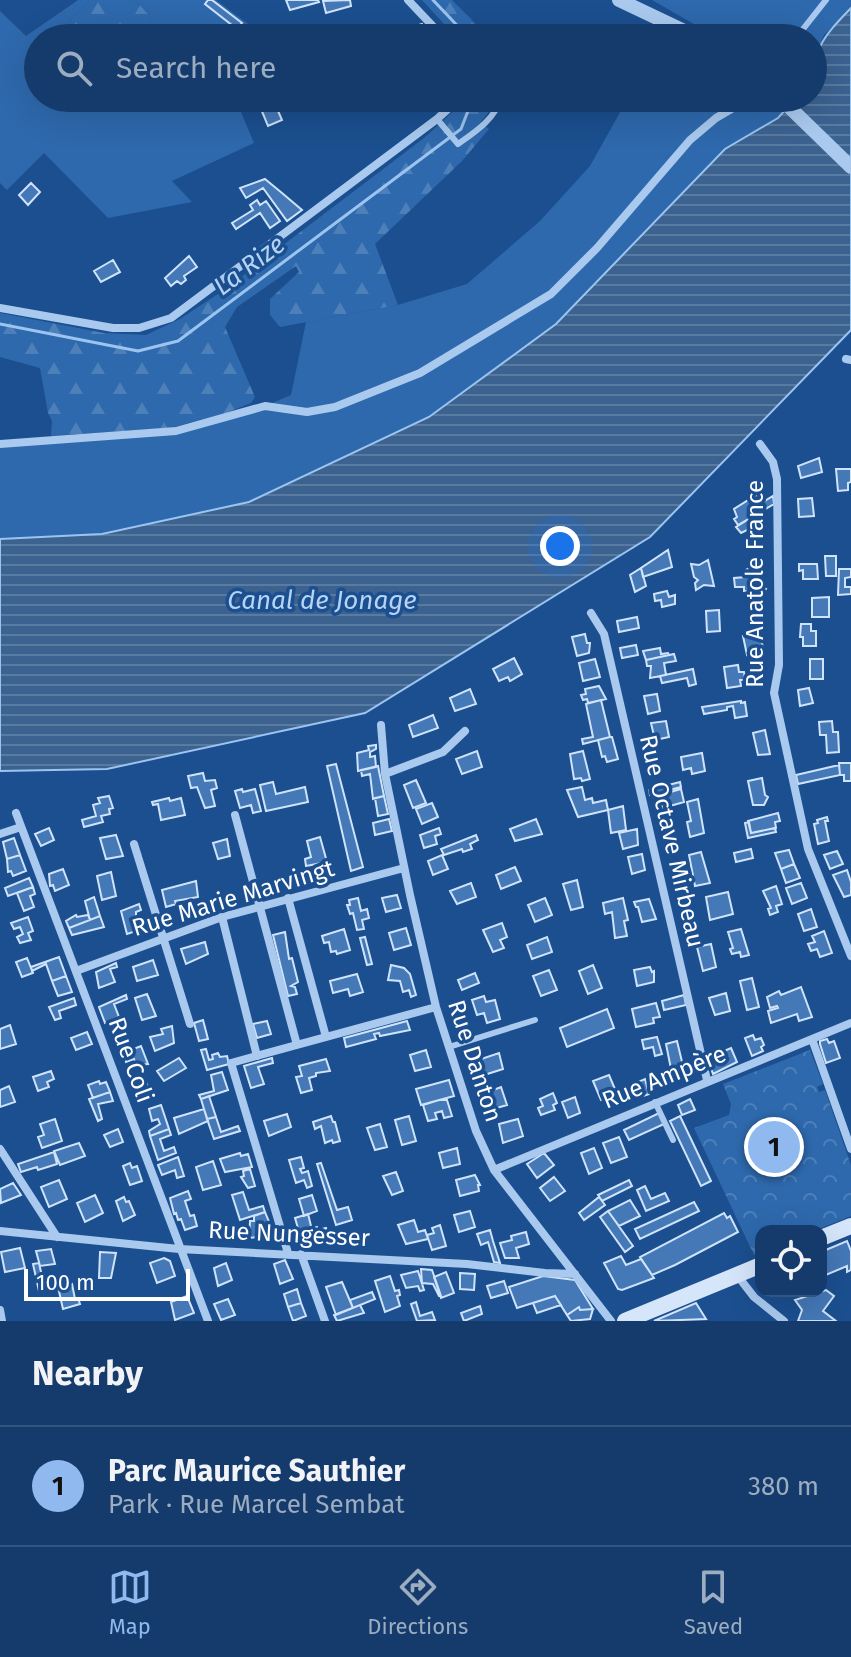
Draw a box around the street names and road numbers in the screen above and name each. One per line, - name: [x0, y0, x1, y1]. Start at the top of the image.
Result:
- street label: Rue Anatole France: [741, 480, 769, 688]
- street label: Rue Octave Mirbeau: [634, 732, 710, 950]
- street label: Rue Marie Marvingt: [129, 854, 338, 942]
- street label: Rue Danton: [442, 996, 508, 1126]
- street label: Rue Coli: [103, 1014, 159, 1106]
- street label: Rue Ampère: [598, 1039, 730, 1115]
- street label: Rue Nungesser: [207, 1216, 371, 1252]

